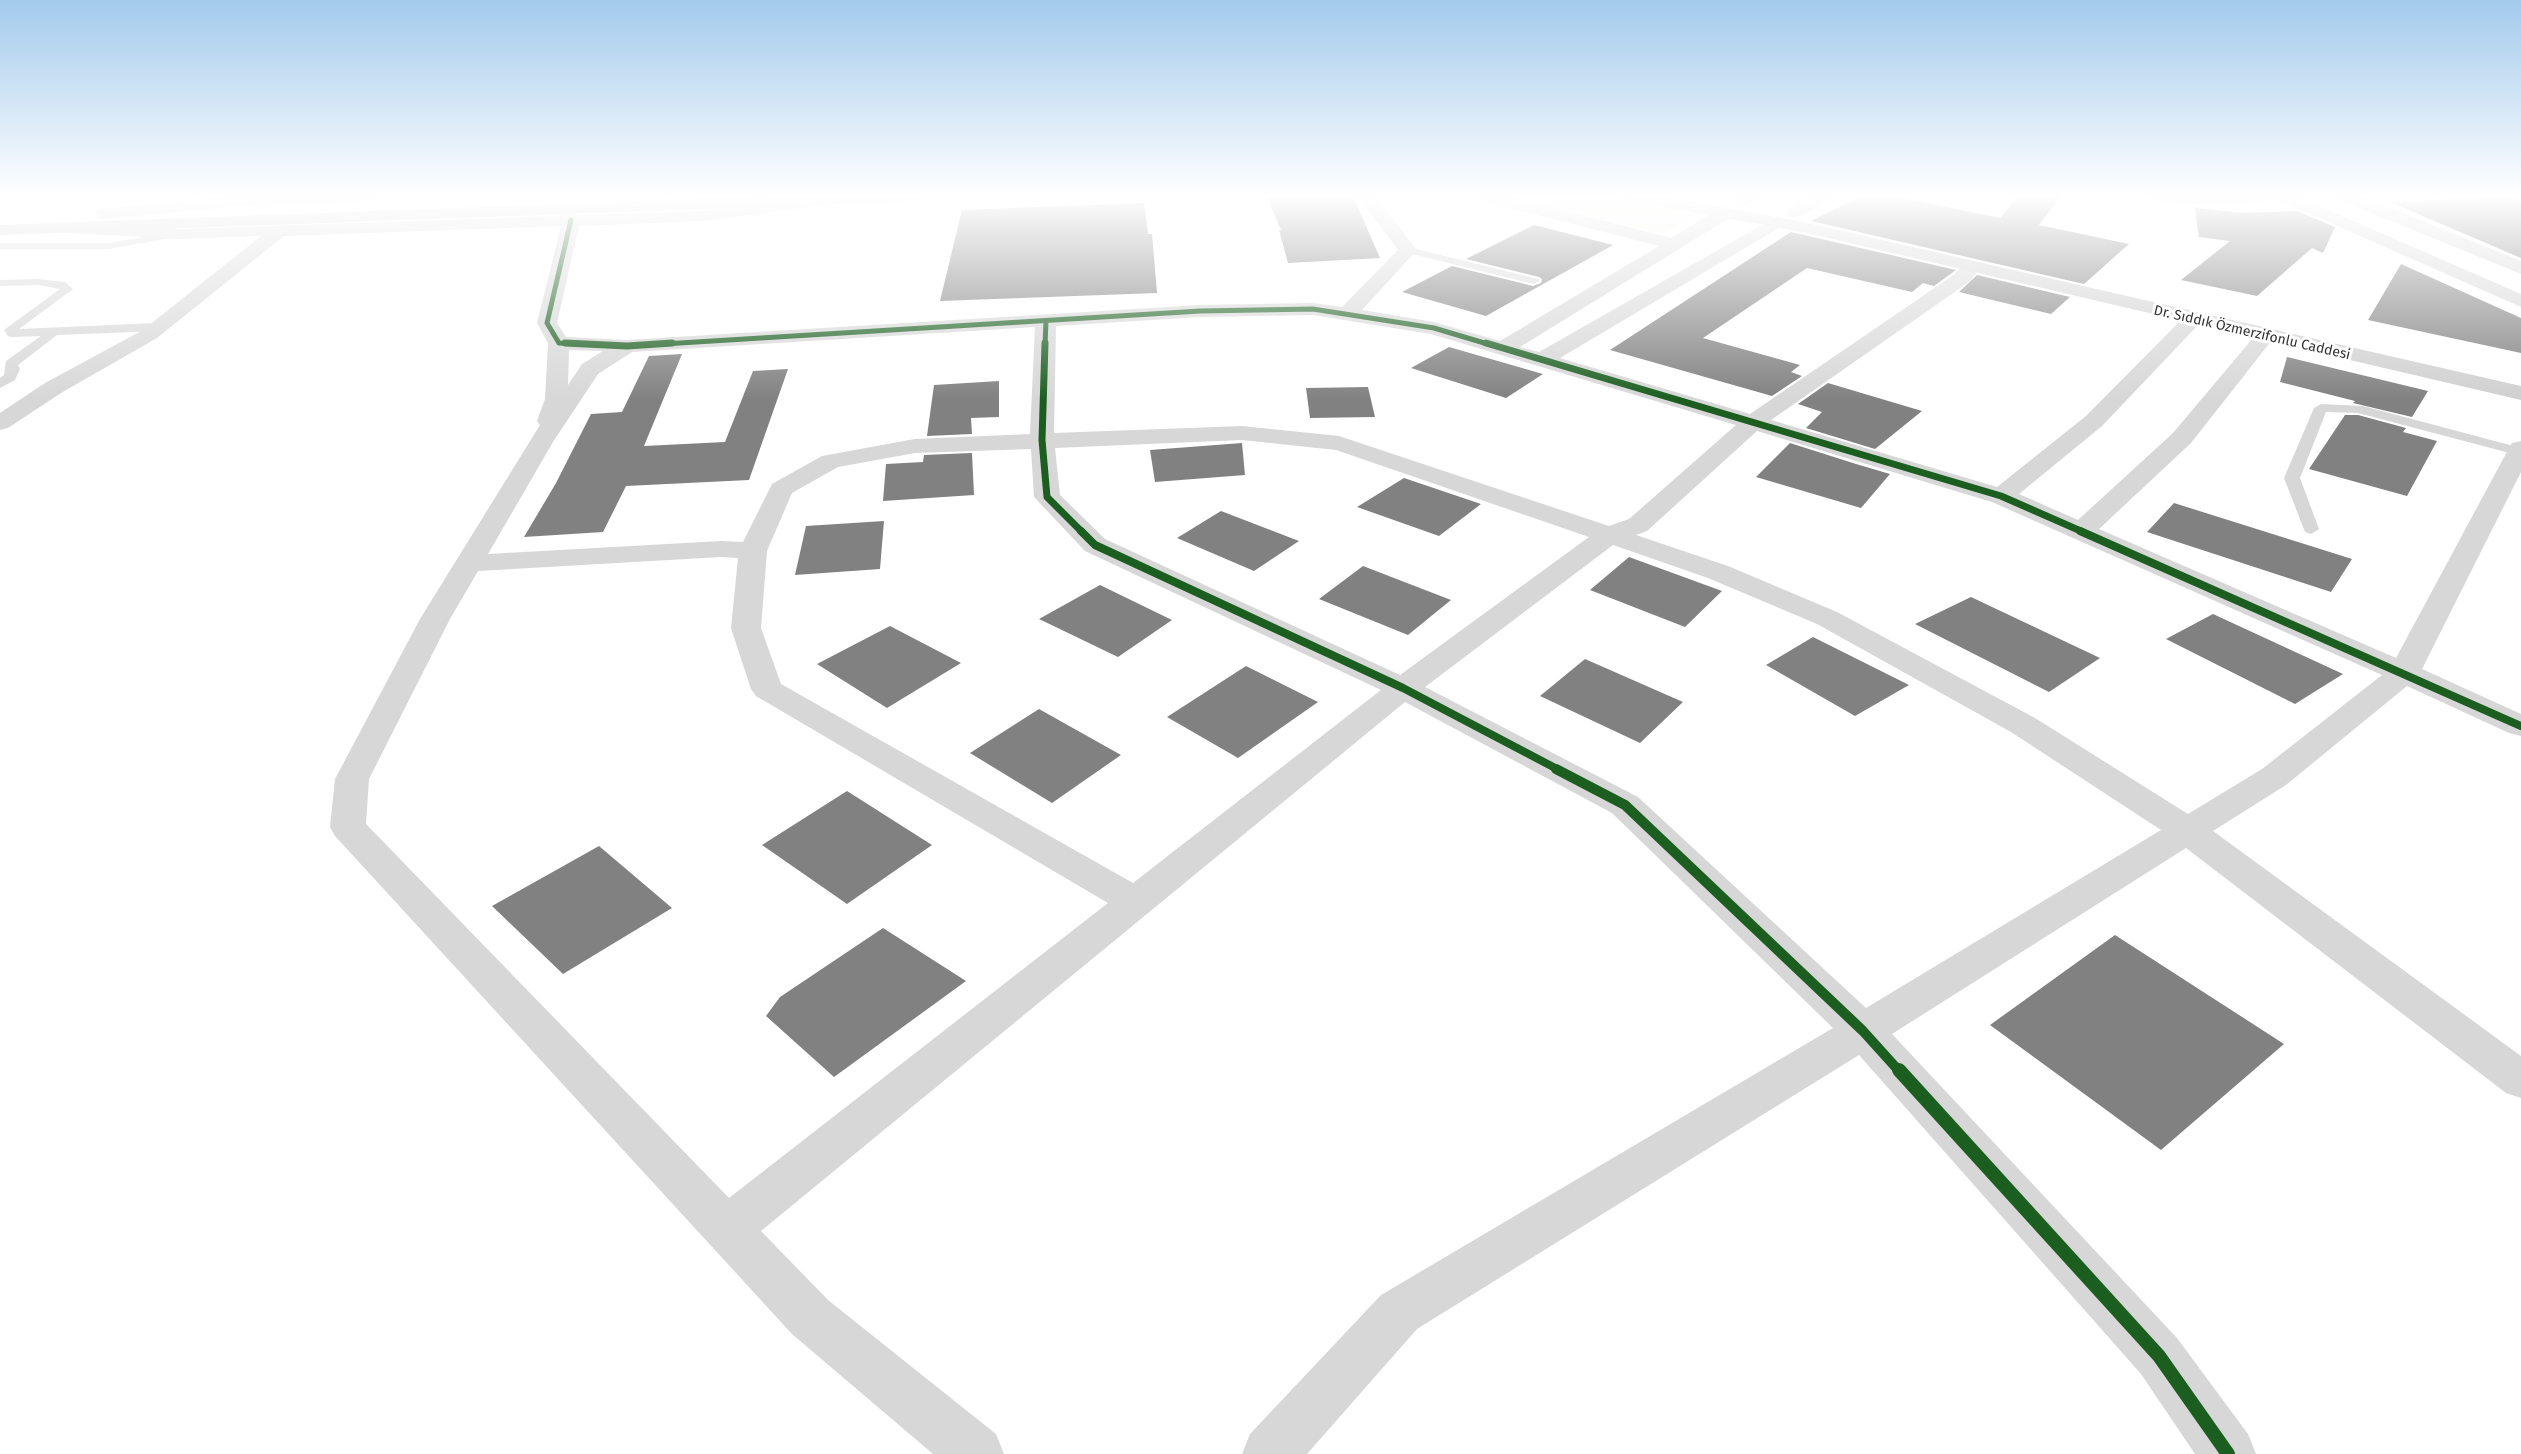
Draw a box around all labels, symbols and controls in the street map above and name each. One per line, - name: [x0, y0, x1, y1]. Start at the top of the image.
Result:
- street label: Dr. Sıddık Özmerzifonlu Caddesi: [2152, 302, 2352, 364]

